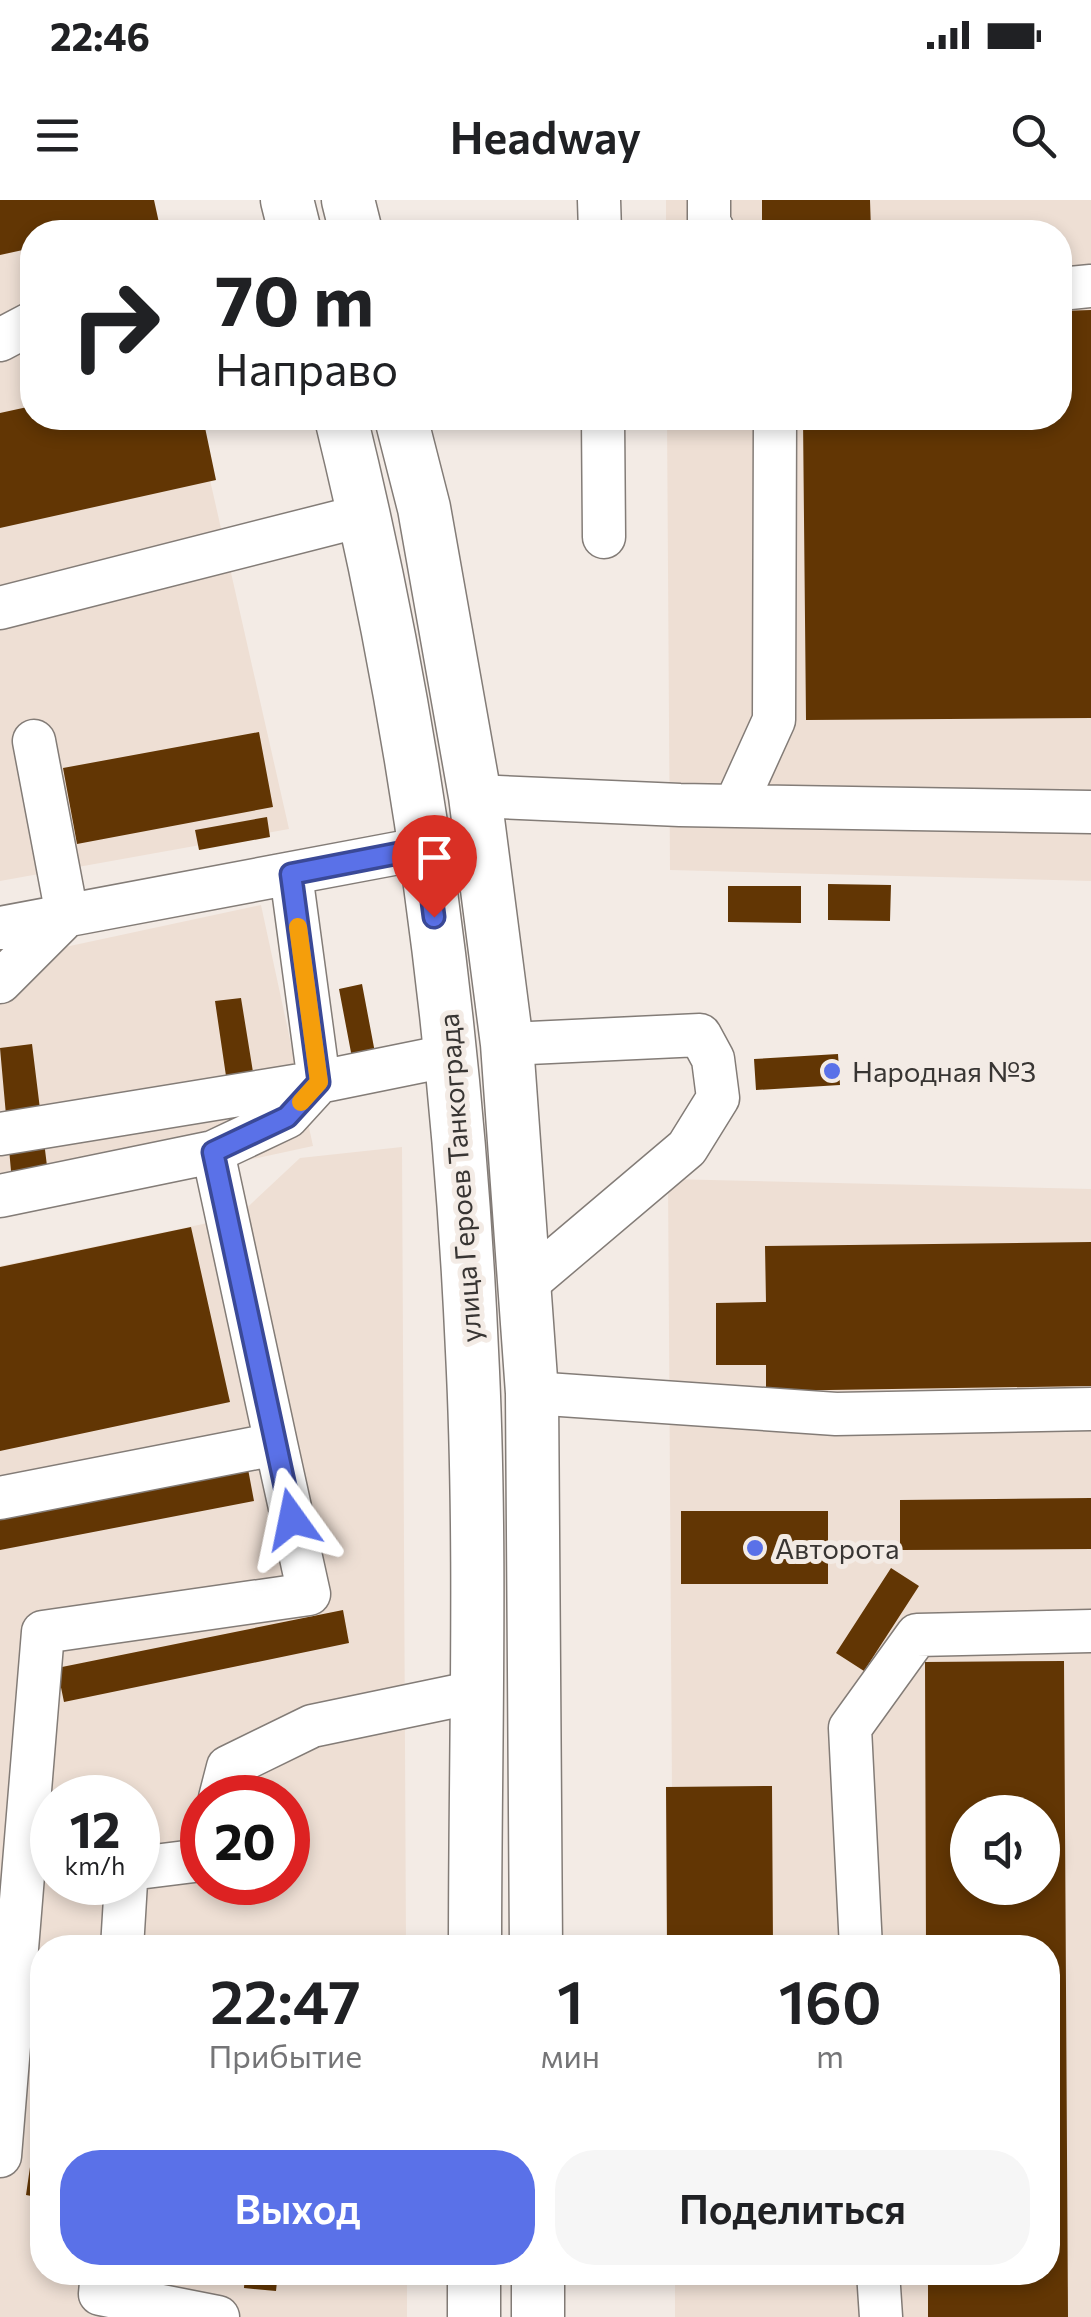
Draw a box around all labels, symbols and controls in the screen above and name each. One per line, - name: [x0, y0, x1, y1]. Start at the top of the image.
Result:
- text: 22:46: [50, 12, 150, 59]
- icon: menu: [30, 108, 85, 163]
- text: Headway: [450, 108, 641, 163]
- icon: search: [1006, 108, 1061, 163]
- text: 70 m: [215, 255, 374, 340]
- icon: right: [50, 260, 180, 390]
- text: Направо: [215, 340, 398, 395]
- pin: [392, 815, 477, 918]
- icon: arrive: [407, 830, 462, 885]
- street label: улица Героев Танкограда: [431, 1012, 487, 1344]
- place label: Народная №3: [852, 1054, 1036, 1088]
- marker: Народная №3: [821, 1060, 843, 1082]
- position arrow: [240, 1467, 344, 1571]
- place label: Авторота: [775, 1531, 899, 1565]
- marker: Авторота: [744, 1537, 766, 1559]
- speed limit sign: 20: [180, 1775, 310, 1905]
- map controls: [950, 1795, 1060, 1905]
- button: sound: [950, 1795, 1060, 1905]
- text: 12: [69, 1797, 121, 1858]
- text: km/h: [65, 1850, 125, 1880]
- text: 22:47: [210, 1963, 361, 2036]
- text: 1: [557, 1963, 584, 2036]
- text: 160: [778, 1963, 882, 2036]
- text: Прибытие: [208, 2035, 362, 2075]
- text: мин: [541, 2035, 600, 2075]
- text: m: [816, 2035, 844, 2075]
- button: Выход: [60, 2150, 535, 2265]
- button: Поделиться: [555, 2150, 1030, 2265]

